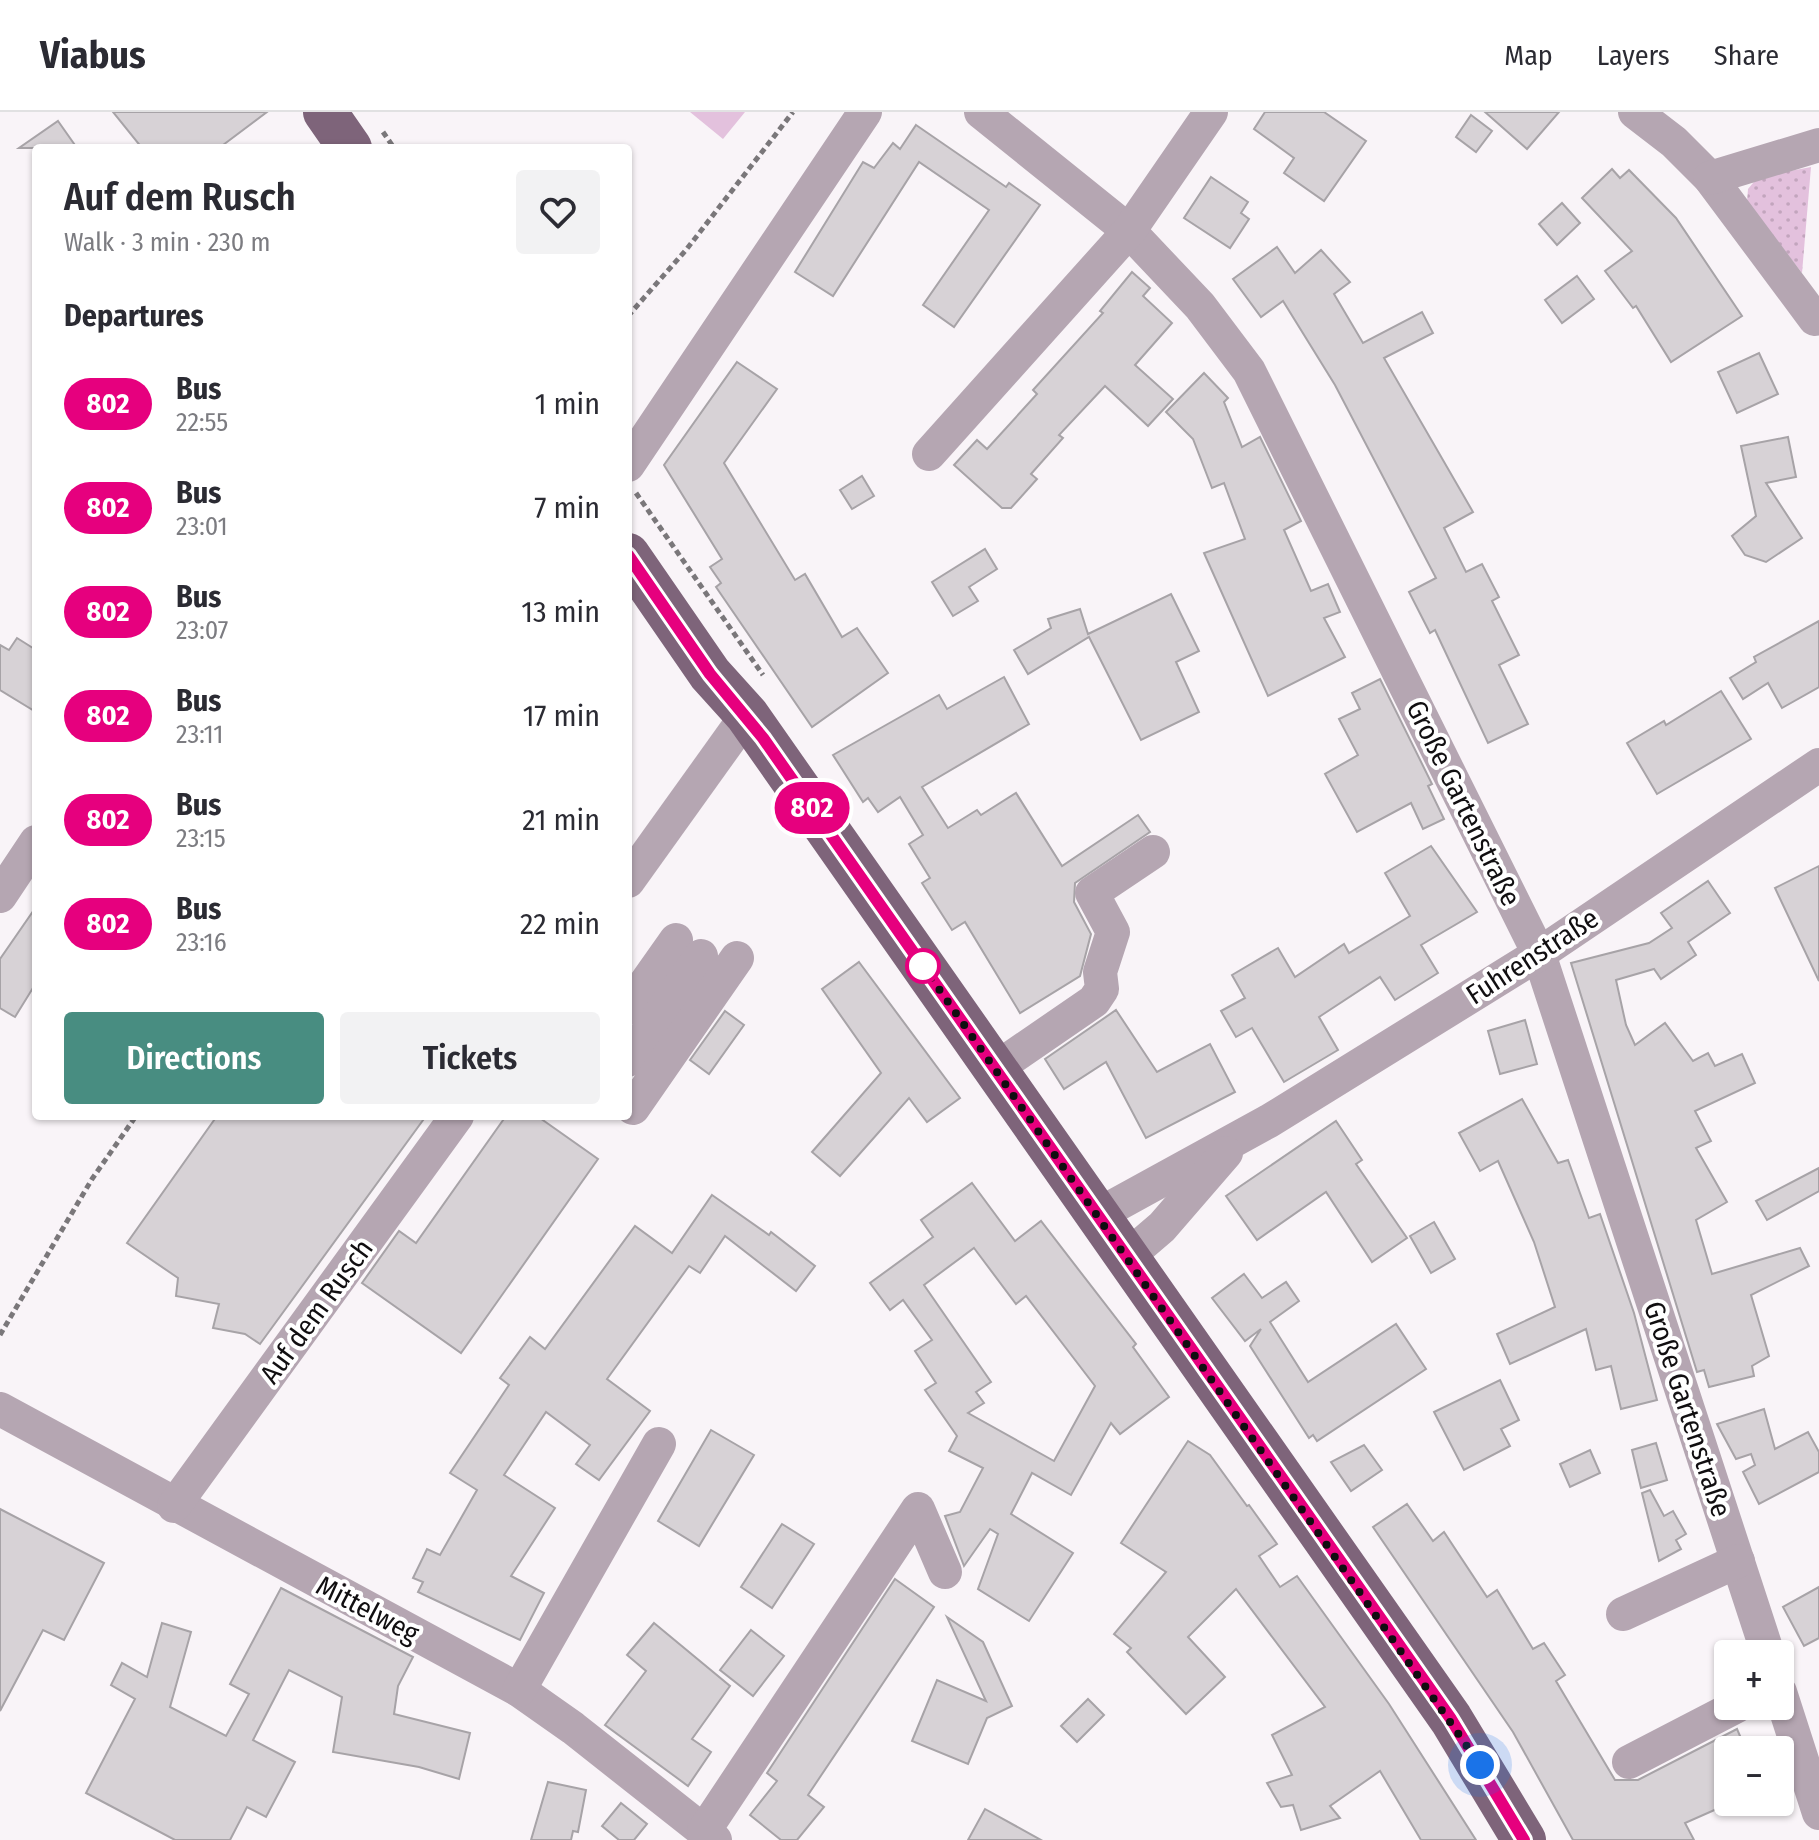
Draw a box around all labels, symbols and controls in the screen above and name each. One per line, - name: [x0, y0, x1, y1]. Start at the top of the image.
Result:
- text: Viabus: [40, 32, 146, 78]
- text: Map: [1504, 39, 1553, 72]
- text: Layers: [1597, 39, 1670, 72]
- text: Share: [1714, 39, 1779, 72]
- button: heart: [516, 170, 600, 254]
- text: Auf dem Rusch: [64, 174, 296, 220]
- text: Walk · 3 min · 230 m: [64, 227, 271, 258]
- text: Departures: [64, 298, 204, 334]
- text: Bus: [176, 371, 221, 407]
- text: 1 min: [535, 386, 600, 422]
- text: 802: [87, 387, 129, 420]
- text: 22:55: [176, 407, 228, 438]
- text: Bus: [176, 475, 221, 511]
- text: 7 min: [534, 490, 600, 526]
- text: 802: [87, 491, 129, 524]
- text: 23:01: [176, 511, 228, 542]
- text: Bus: [176, 579, 221, 615]
- text: 13 min: [521, 594, 600, 630]
- text: 802: [87, 595, 129, 628]
- text: 23:07: [176, 615, 228, 646]
- text: Bus: [176, 683, 221, 719]
- street label: Große Gartenstraße: [1399, 695, 1528, 911]
- text: 17 min: [523, 698, 600, 734]
- text: 802: [87, 699, 129, 732]
- text: 23:11: [176, 719, 224, 750]
- line badge: 802: [766, 782, 858, 834]
- text: Bus: [176, 787, 221, 823]
- text: 802: [791, 791, 833, 824]
- text: 21 min: [522, 802, 600, 838]
- text: 802: [87, 803, 129, 836]
- text: 23:15: [176, 823, 226, 854]
- text: Bus: [176, 891, 221, 927]
- street label: Fuhrenstraße: [1460, 902, 1604, 1011]
- text: 22 min: [520, 906, 600, 942]
- text: 802: [87, 907, 129, 940]
- text: 23:16: [176, 927, 227, 958]
- unlabelled marker: [906, 949, 940, 983]
- button: Directions: [64, 1012, 324, 1104]
- button: Tickets: [340, 1012, 600, 1104]
- street label: Auf dem Rusch: [253, 1233, 380, 1390]
- street label: Große Gartenstraße: [1637, 1297, 1738, 1521]
- street label: Mittelweg: [311, 1569, 425, 1651]
- map controls: [1714, 1640, 1794, 1816]
- button: +: [1714, 1640, 1794, 1720]
- button: −: [1714, 1736, 1794, 1816]
- your location: [1460, 1745, 1500, 1785]

